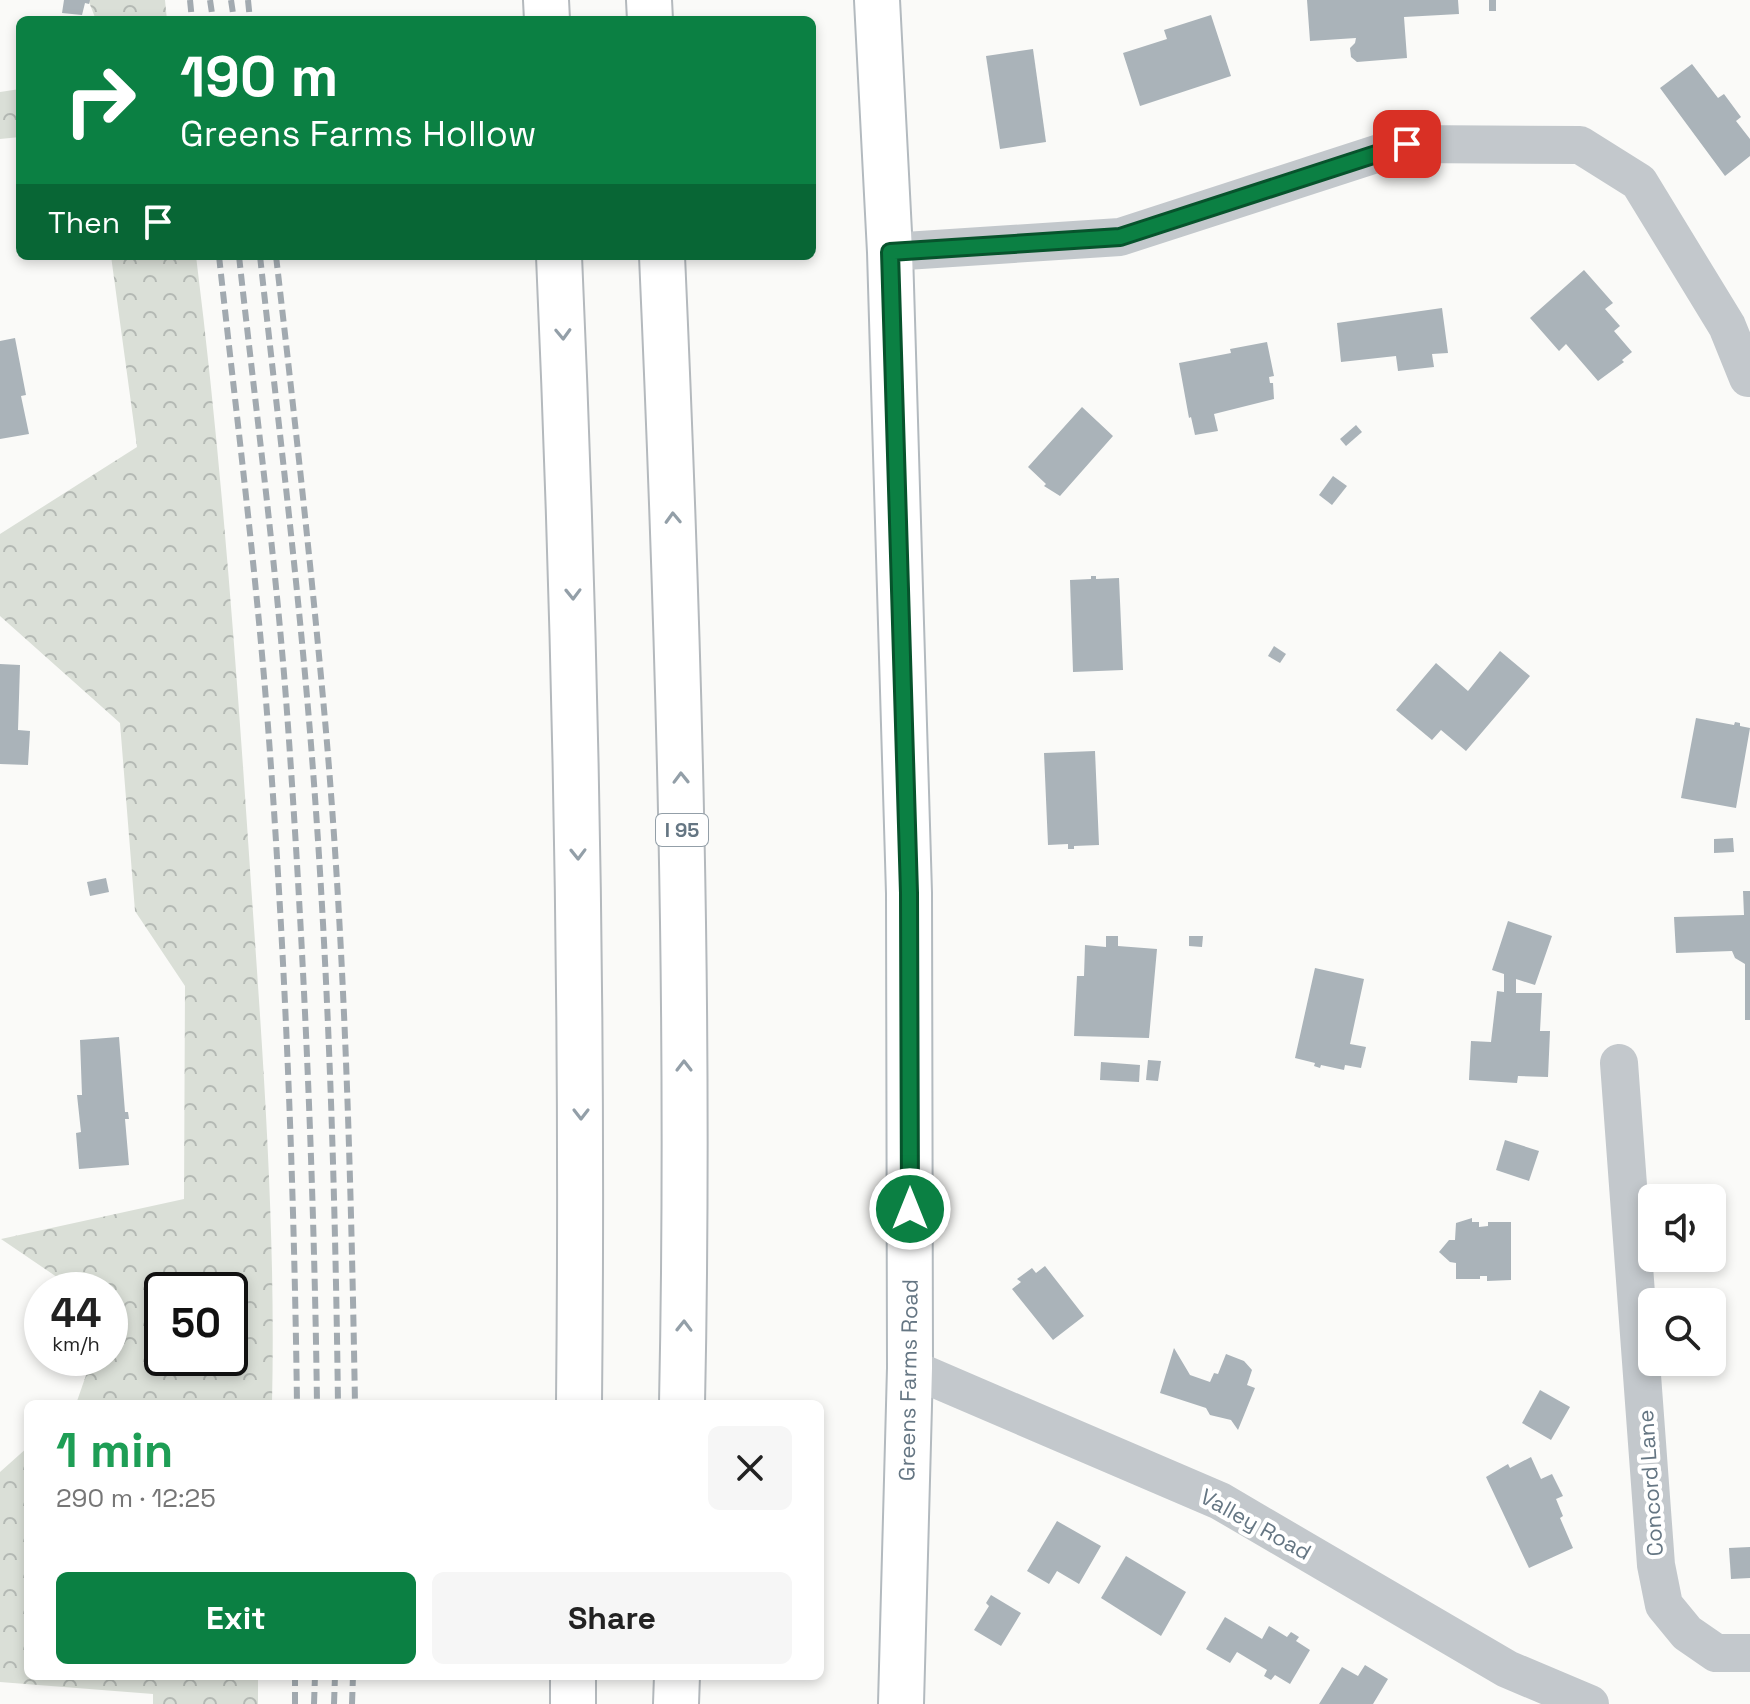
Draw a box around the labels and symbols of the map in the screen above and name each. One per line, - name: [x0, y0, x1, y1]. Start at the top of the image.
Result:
- pin: [1373, 110, 1441, 178]
- one-way arrow: [554, 328, 571, 341]
- one-way arrow: [665, 511, 682, 524]
- one-way arrow: [564, 588, 581, 601]
- one-way arrow: [672, 771, 689, 784]
- road number: I 95: [656, 814, 708, 846]
- one-way arrow: [569, 848, 586, 861]
- one-way arrow: [675, 1059, 693, 1072]
- one-way arrow: [572, 1108, 590, 1121]
- position arrow: [868, 1167, 952, 1251]
- speed limit sign: 50: [144, 1272, 248, 1376]
- street label: Greens Farms Road: [892, 1279, 924, 1481]
- one-way arrow: [675, 1319, 692, 1332]
- street label: Concord Lane: [1631, 1409, 1669, 1557]
- street label: Valley Road: [1196, 1482, 1316, 1566]

